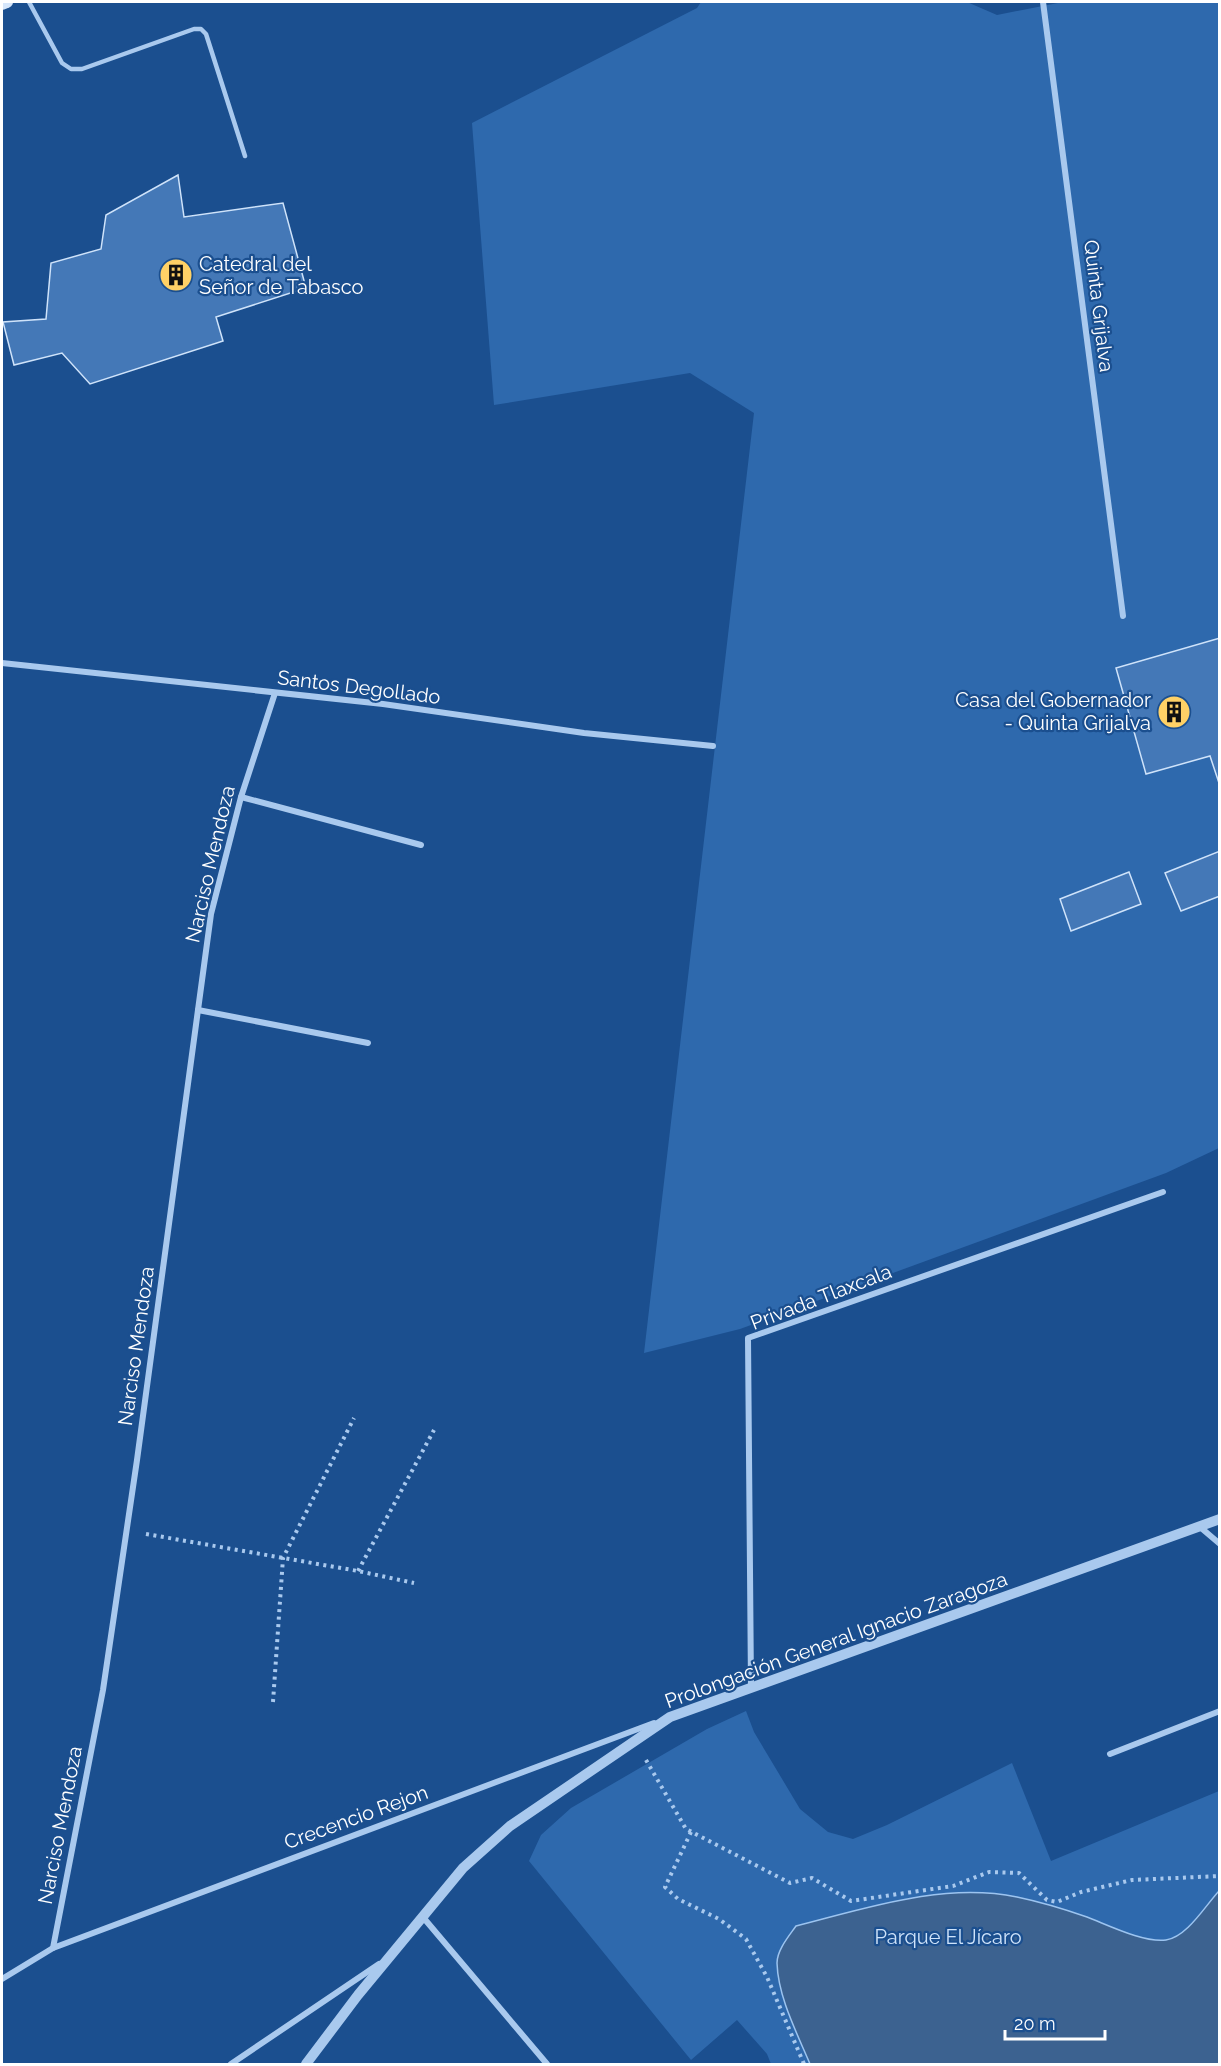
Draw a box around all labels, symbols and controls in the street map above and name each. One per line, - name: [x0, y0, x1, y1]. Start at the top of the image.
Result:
- street label: Quinta Grijalva: [1079, 239, 1119, 373]
- place label: Catedral del Señor de Tabasco: [199, 252, 364, 299]
- building icon: Catedral del Señor de Tabasco: [158, 257, 194, 293]
- street label: Santos Degollado: [276, 665, 442, 709]
- place label: Casa del Gobernador - Quinta Grijalva: [955, 688, 1151, 735]
- building icon: Casa del Gobernador - Quinta Grijalva: [1156, 694, 1192, 730]
- street label: Narciso Mendoza: [180, 783, 240, 945]
- street label: Privada Tlaxcala: [747, 1259, 895, 1335]
- street label: Narciso Mendoza: [113, 1265, 159, 1427]
- street label: Prolongación General Ignacio Zaragoza: [661, 1567, 1011, 1713]
- street label: Narciso Mendoza: [33, 1744, 87, 1906]
- street label: Crecencio Rejon: [281, 1780, 431, 1854]
- park label: Parque El Jícaro: [874, 1925, 1022, 1949]
- scale bar: [1005, 2003, 1106, 2041]
- text: 20 m: [1014, 2013, 1056, 2034]

